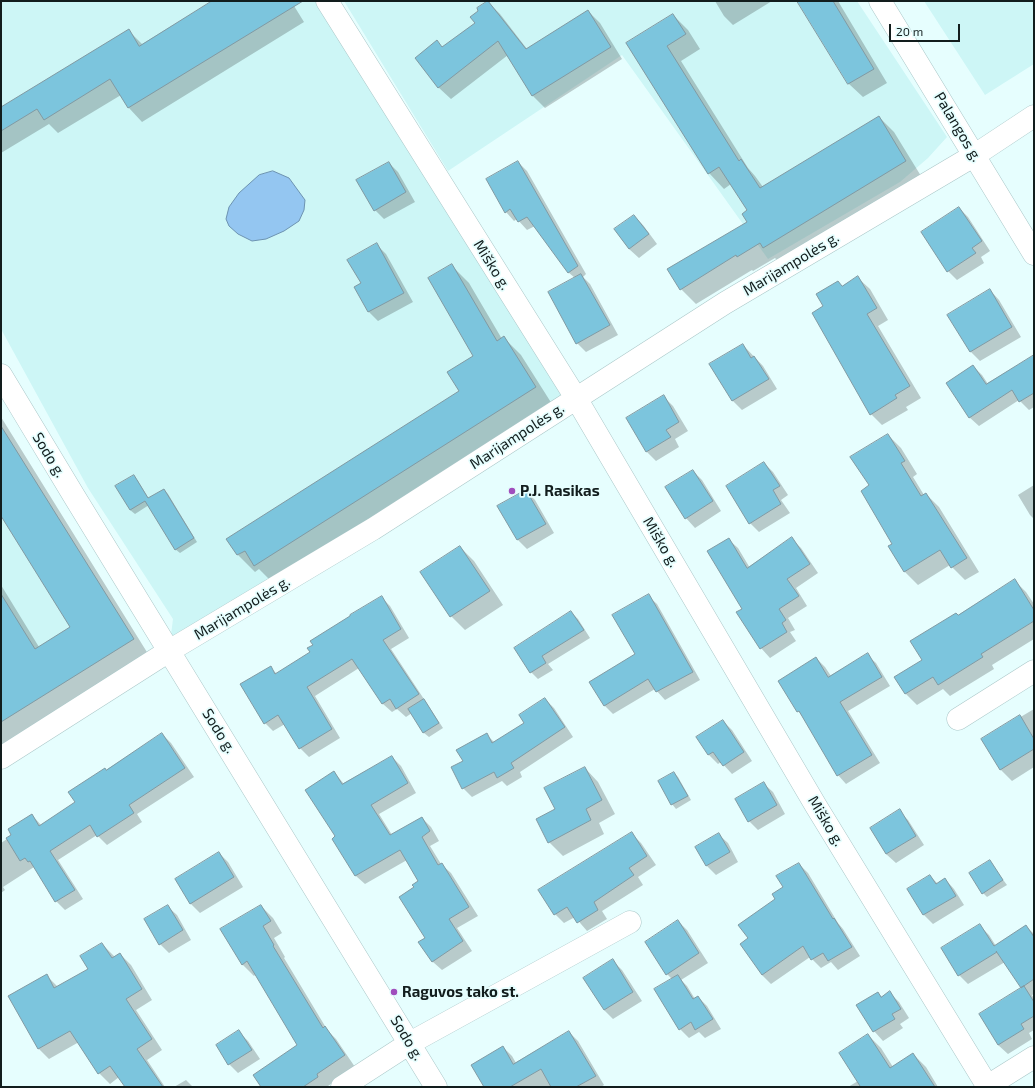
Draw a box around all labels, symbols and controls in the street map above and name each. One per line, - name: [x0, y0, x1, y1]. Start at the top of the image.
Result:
- scale bar: [891, 16, 962, 42]
- text: 20 m: [896, 24, 923, 38]
- street label: Palangos g.: [930, 89, 986, 165]
- street label: Marijampolės g.: [740, 228, 842, 300]
- street label: Miško g.: [470, 237, 514, 293]
- street label: Marijampolės g.: [466, 399, 568, 473]
- street label: Sodo g.: [29, 429, 69, 481]
- place label: P.J. Rasikas: [520, 482, 600, 500]
- marker: P.J. Rasikas: [507, 486, 517, 496]
- street label: Miško g.: [639, 514, 683, 570]
- street label: Marijampolės g.: [191, 572, 293, 644]
- street label: Sodo g.: [198, 705, 240, 757]
- street label: Miško g.: [804, 793, 848, 849]
- place label: Raguvos tako st.: [402, 983, 519, 1001]
- marker: Raguvos tako st.: [389, 987, 399, 997]
- street label: Sodo g.: [387, 1012, 427, 1064]

